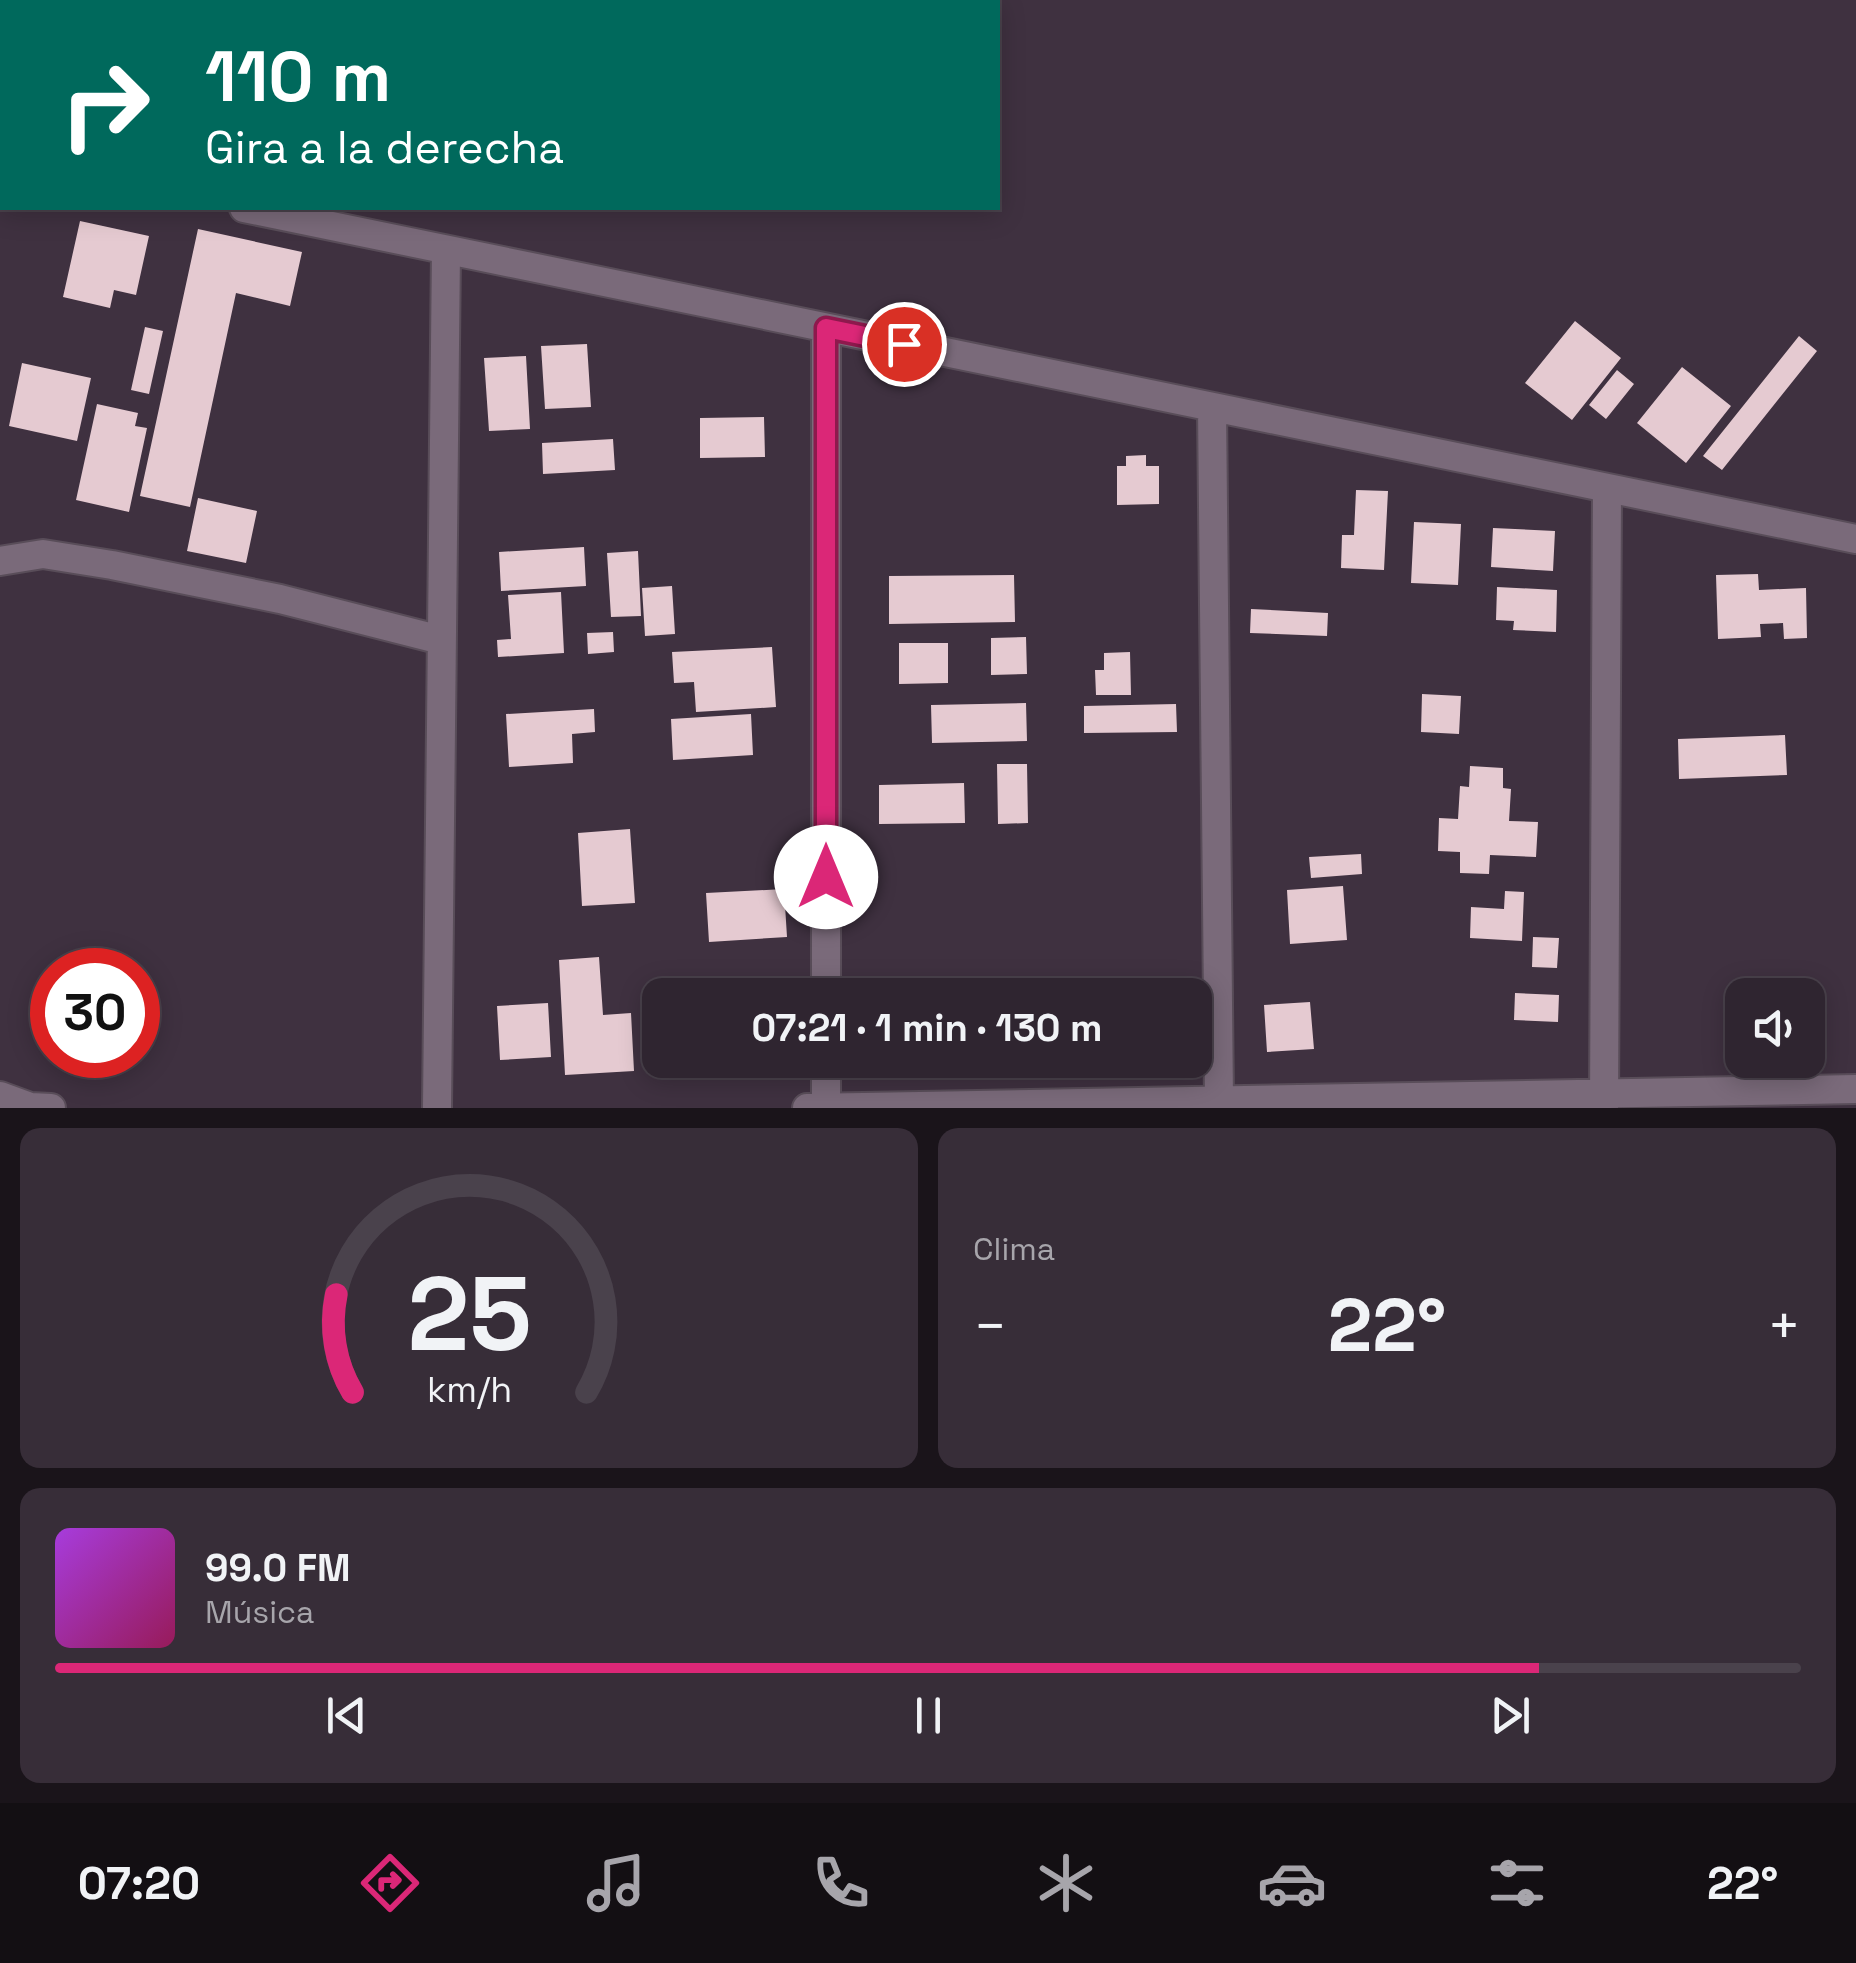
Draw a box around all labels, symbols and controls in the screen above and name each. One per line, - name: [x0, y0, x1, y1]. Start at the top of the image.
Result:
- text: 110 m: [205, 32, 391, 121]
- icon: right: [40, 40, 170, 170]
- text: Gira a la derecha: [205, 119, 564, 176]
- pin: [862, 302, 947, 387]
- icon: arrive: [877, 317, 932, 372]
- position arrow: [774, 825, 878, 929]
- speed limit sign: 30: [30, 948, 160, 1078]
- map controls: [1725, 978, 1825, 1078]
- button: sound: [1725, 978, 1825, 1078]
- text: 07:21 · 1 min · 130 m: [752, 1004, 1102, 1052]
- text: Clima: [973, 1229, 1055, 1269]
- text: 25: [407, 1248, 531, 1380]
- text: 22°: [1328, 1277, 1446, 1373]
- text: −: [973, 1291, 1007, 1361]
- text: +: [1767, 1291, 1801, 1361]
- text: km/h: [426, 1367, 512, 1412]
- text: 99.0 FM: [205, 1544, 351, 1592]
- text: Música: [205, 1592, 315, 1632]
- icon: previous: [319, 1688, 374, 1743]
- icon: pause: [901, 1688, 956, 1743]
- icon: next: [1483, 1688, 1538, 1743]
- icon: directions: [355, 1848, 425, 1918]
- icon: music: [581, 1848, 651, 1918]
- icon: phone: [806, 1848, 876, 1918]
- icon: climate: [1031, 1848, 1101, 1918]
- icon: car: [1257, 1848, 1327, 1918]
- icon: filters: [1482, 1848, 1552, 1918]
- text: 07:20: [78, 1855, 200, 1912]
- text: 22°: [1707, 1855, 1778, 1912]

